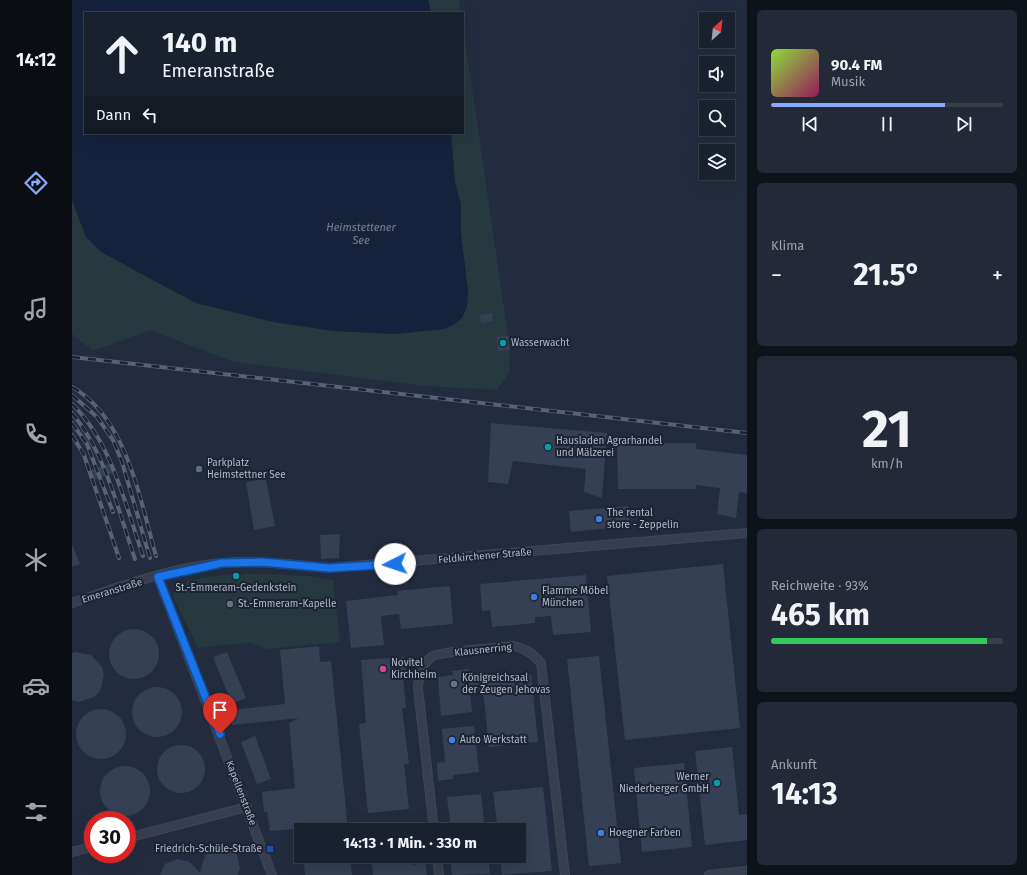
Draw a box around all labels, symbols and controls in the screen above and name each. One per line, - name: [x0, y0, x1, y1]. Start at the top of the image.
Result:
- north arrow: [699, 12, 735, 48]
- map controls: [699, 12, 735, 180]
- text: 140 m: [162, 26, 238, 59]
- icon: ahead: [96, 28, 148, 80]
- text: 14:12: [16, 49, 56, 71]
- button: sound: [699, 56, 735, 92]
- text: 90.4 FM: [831, 56, 882, 74]
- text: Emeranstraße: [162, 60, 275, 82]
- text: Musik: [831, 74, 865, 89]
- button: search: [699, 100, 735, 136]
- icon: left: [139, 104, 161, 126]
- text: Dann: [96, 106, 131, 124]
- icon: previous: [799, 113, 821, 135]
- icon: pause: [876, 113, 898, 135]
- icon: next: [953, 113, 975, 135]
- button: layers: [699, 144, 735, 180]
- icon: directions: [22, 169, 50, 197]
- water label: Heimstettener See: [326, 221, 397, 247]
- text: Klima: [771, 238, 804, 253]
- text: 21.5°: [853, 257, 921, 293]
- text: −: [771, 262, 782, 289]
- text: +: [992, 262, 1003, 289]
- icon: music: [22, 295, 50, 323]
- place label: Wasserwacht: [511, 337, 570, 349]
- marker: Wasserwacht: [498, 338, 508, 348]
- text: 21: [862, 398, 912, 461]
- icon: phone: [22, 420, 50, 448]
- place label: Hausladen Agrarhandel und Mälzerei: [556, 435, 662, 459]
- marker: Hausladen Agrarhandel und Mälzerei: [543, 442, 553, 452]
- text: km/h: [871, 456, 903, 471]
- place label: Parkplatz Heimstettner See: [207, 457, 286, 481]
- marker: Parkplatz Heimstettner See: [194, 464, 204, 474]
- place label: The rental store - Zeppelin: [607, 507, 679, 531]
- marker: The rental store - Zeppelin: [594, 514, 604, 524]
- position arrow: [374, 543, 416, 585]
- icon: climate: [22, 546, 50, 574]
- street label: Feldkirchener Straße: [438, 546, 532, 566]
- marker: St.-Emmeram-Gedenkstein: [231, 571, 241, 581]
- street label: Emeranstraße: [80, 576, 144, 606]
- text: Reichweite · 93%: [771, 578, 869, 593]
- place label: St.-Emmeram-Gedenkstein: [176, 582, 296, 594]
- place label: Flamme Möbel München: [542, 585, 608, 609]
- marker: Flamme Möbel München: [529, 592, 539, 602]
- text: 465 km: [771, 597, 870, 633]
- place label: St.-Emmeram-Kapelle: [238, 598, 336, 610]
- marker: St.-Emmeram-Kapelle: [225, 599, 235, 609]
- street label: Klausnerring: [454, 641, 513, 659]
- place label: Novitel Kirchheim: [391, 657, 437, 681]
- marker: Novitel Kirchheim: [378, 664, 388, 674]
- icon: car: [22, 672, 50, 700]
- place label: Königreichsaal der Zeugen Jehovas: [462, 672, 550, 696]
- marker: Königreichsaal der Zeugen Jehovas: [449, 679, 459, 689]
- pin: [203, 693, 237, 734]
- icon: arrive: [209, 699, 231, 721]
- place label: Auto Werkstatt: [460, 734, 527, 746]
- marker: Auto Werkstatt: [447, 735, 457, 745]
- text: Ankunft: [771, 757, 817, 772]
- street label: Kapellenstraße: [223, 759, 259, 827]
- place label: Werner Niederberger GmbH: [619, 771, 709, 795]
- text: 14:13: [771, 776, 838, 812]
- marker: Werner Niederberger GmbH: [712, 778, 722, 788]
- icon: filters: [22, 798, 50, 826]
- speed limit sign: 30: [84, 811, 136, 863]
- place label: Hoegner Farben: [609, 827, 681, 839]
- marker: Hoegner Farben: [596, 828, 606, 838]
- text: 14:13 · 1 Min. · 330 m: [343, 834, 477, 852]
- place label: Friedrich-Schüle-Straße: [155, 843, 262, 855]
- marker: Friedrich-Schüle-Straße: [265, 844, 275, 854]

